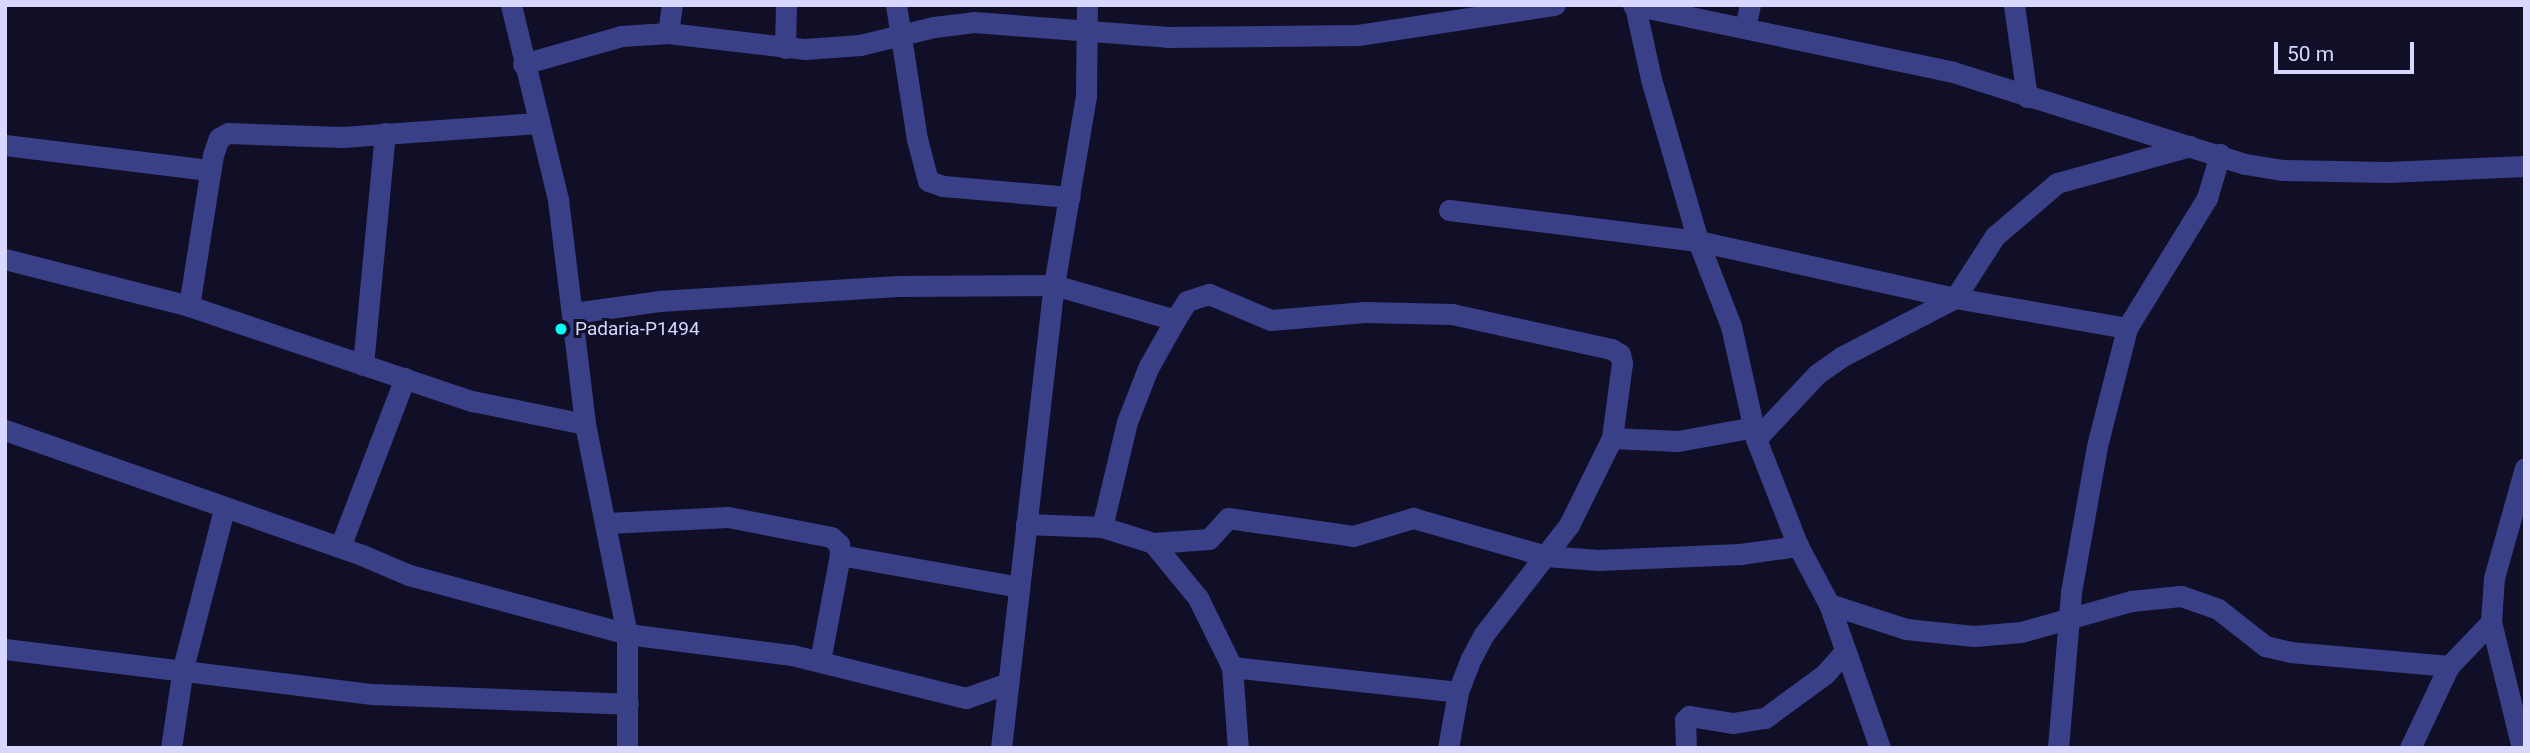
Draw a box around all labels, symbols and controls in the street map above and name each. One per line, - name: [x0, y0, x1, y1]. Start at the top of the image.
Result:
- scale bar: [2278, 28, 2418, 72]
- text: 50 m: [2287, 42, 2334, 66]
- place label: Padaria-P1494: [575, 318, 700, 340]
- marker: Padaria-P1494: [553, 321, 569, 337]

